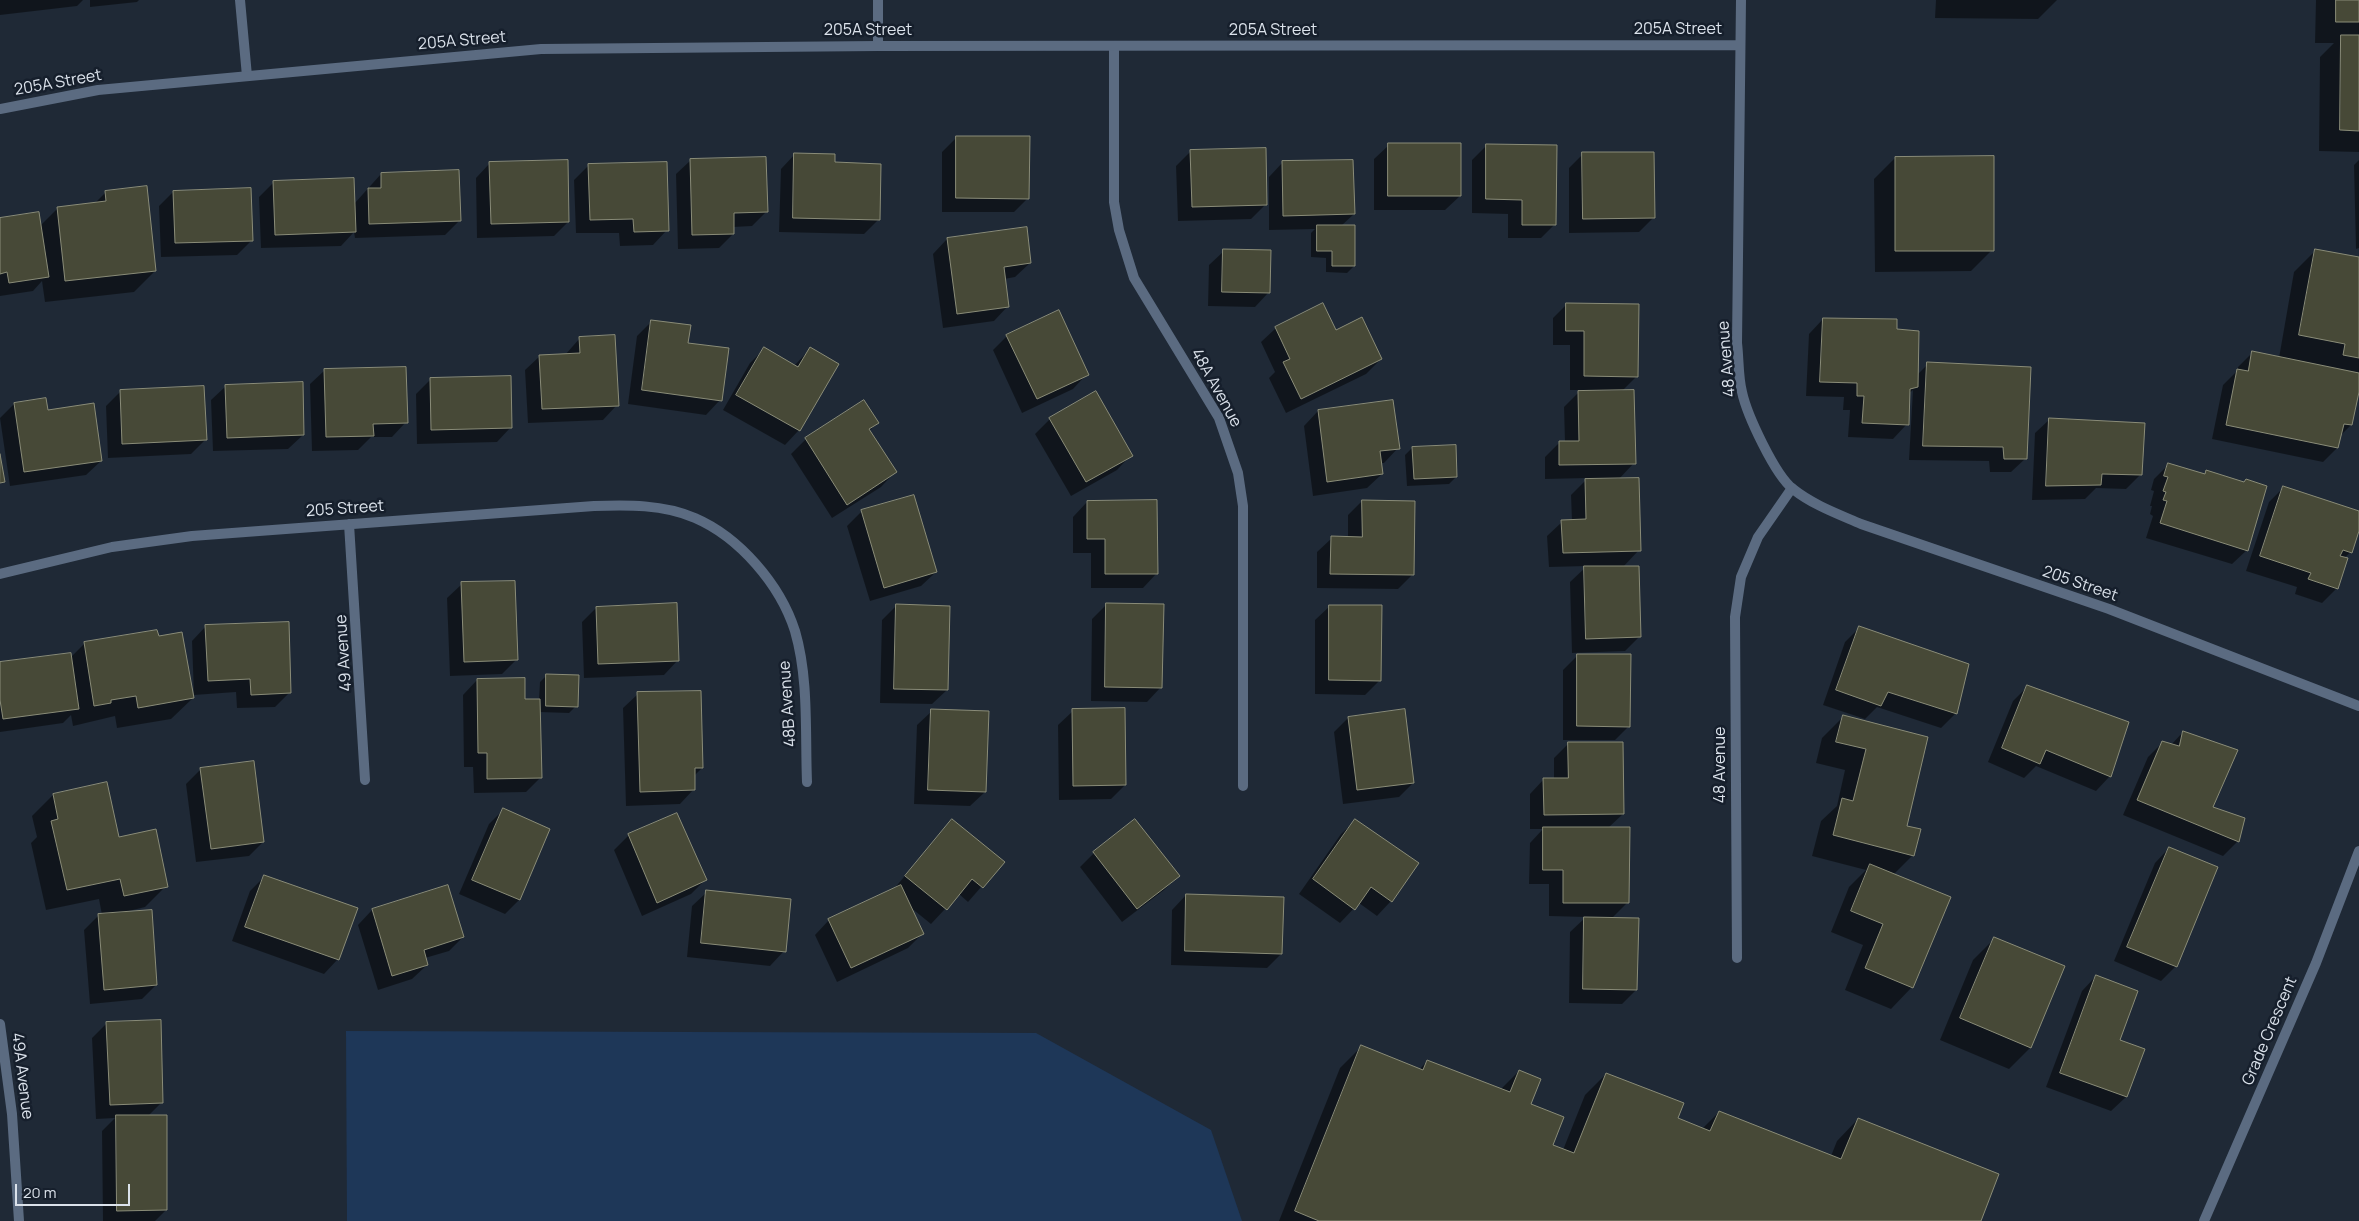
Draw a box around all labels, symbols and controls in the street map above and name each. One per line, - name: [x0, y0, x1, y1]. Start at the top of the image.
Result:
- street label: 205A Street: [1634, 20, 1722, 40]
- street label: 205A Street: [824, 21, 912, 41]
- street label: 205A Street: [1229, 21, 1317, 41]
- street label: 205A Street: [417, 28, 507, 54]
- street label: 205A Street: [13, 66, 103, 100]
- street label: 48 Avenue: [1714, 320, 1740, 398]
- street label: 48A Avenue: [1187, 345, 1245, 431]
- street label: 205 Street: [305, 497, 385, 521]
- street label: 205 Street: [2040, 562, 2120, 606]
- street label: 49 Avenue: [332, 614, 356, 692]
- street label: 48B Avenue: [775, 660, 801, 748]
- street label: 48 Avenue: [1711, 727, 1731, 803]
- street label: Grade Crescent: [2238, 974, 2302, 1088]
- street label: 49A Avenue: [7, 1031, 37, 1121]
- scale bar: [18, 1174, 132, 1206]
- text: 20 m: [23, 1182, 56, 1203]

